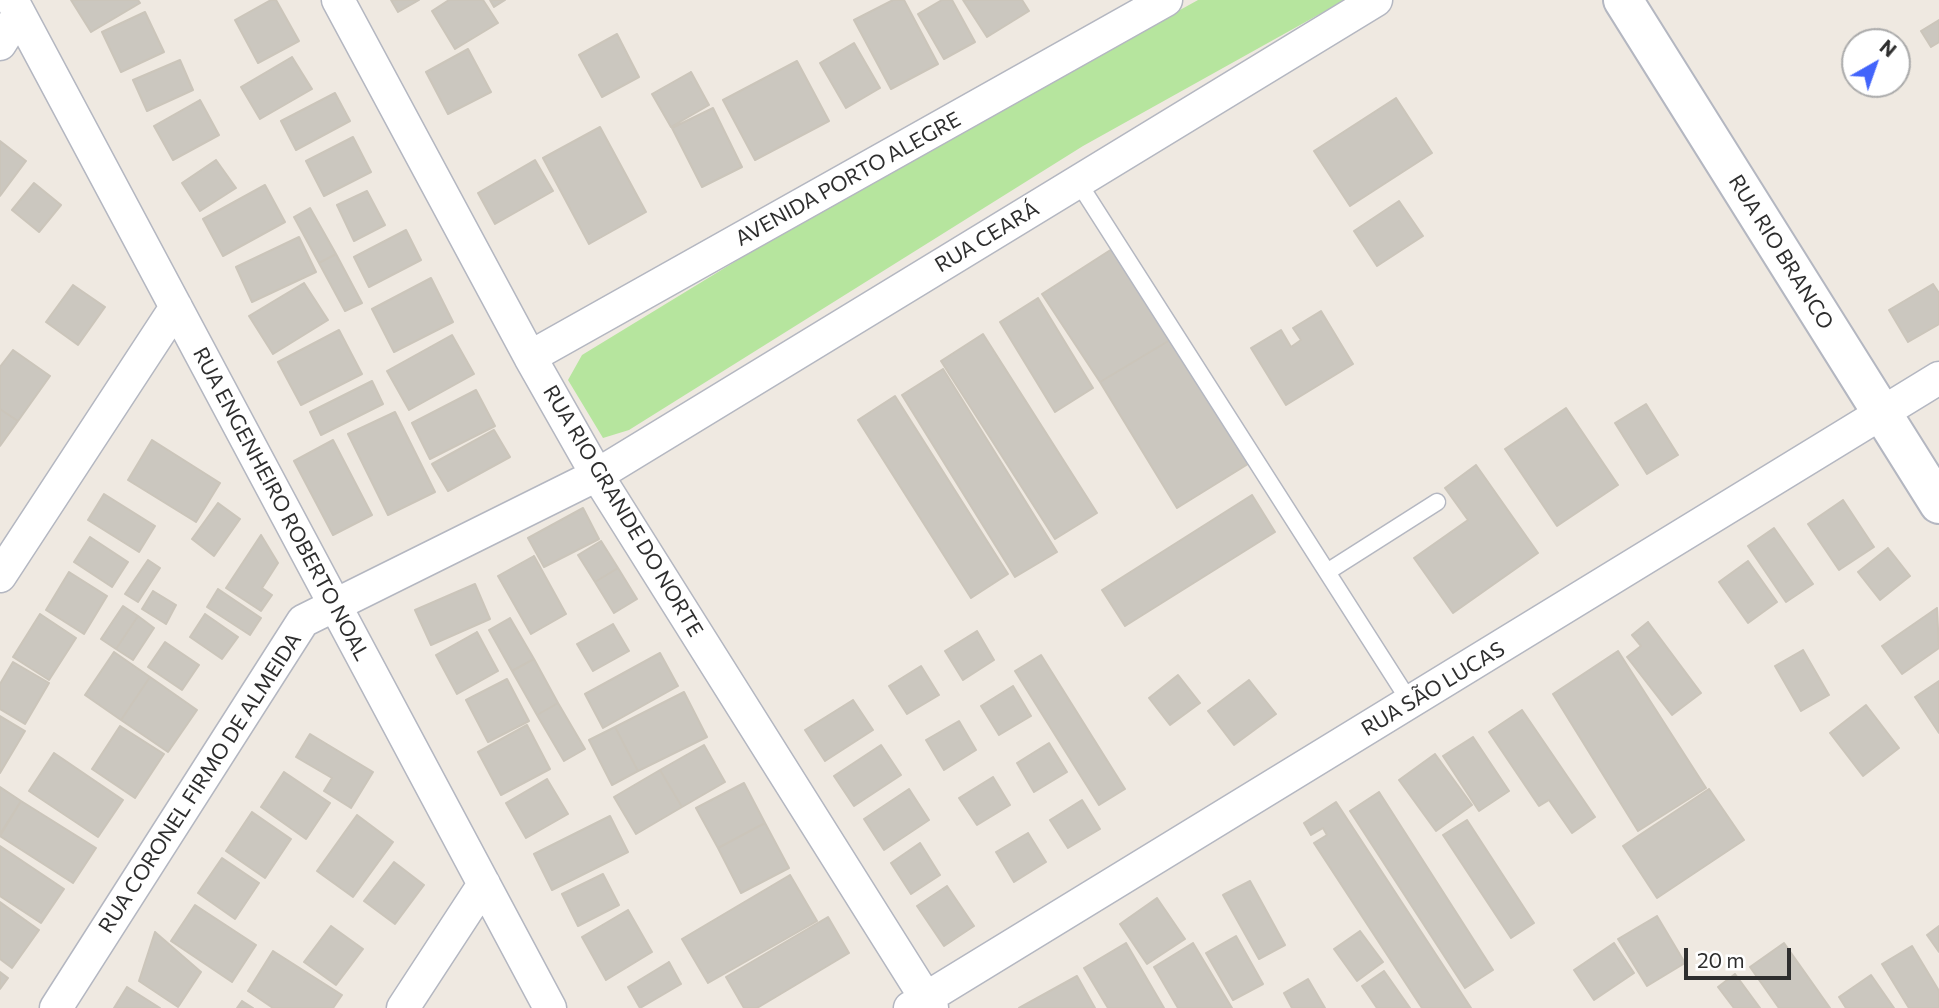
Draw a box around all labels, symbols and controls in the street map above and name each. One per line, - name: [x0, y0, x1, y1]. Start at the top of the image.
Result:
- north arrow: [1841, 28, 1911, 98]
- text: N: [1876, 35, 1901, 61]
- street label: AVENIDA PORTO ALEGRE: [731, 106, 965, 252]
- street label: RUA RIO BRANCO: [1723, 170, 1839, 334]
- street label: RUA CEARÁ: [930, 196, 1044, 278]
- street label: RUA ENGENHEIRO ROBERTO NOAL: [187, 343, 375, 665]
- street label: RUA RIO GRANDE DO NORTE: [538, 381, 708, 641]
- street label: RUA CORONEL FIRMO DE ALMEIDA: [93, 628, 307, 938]
- street label: RUA SÃO LUCAS: [1357, 636, 1509, 742]
- scale bar: [1687, 934, 1794, 978]
- text: 20 m: [1697, 947, 1745, 972]

